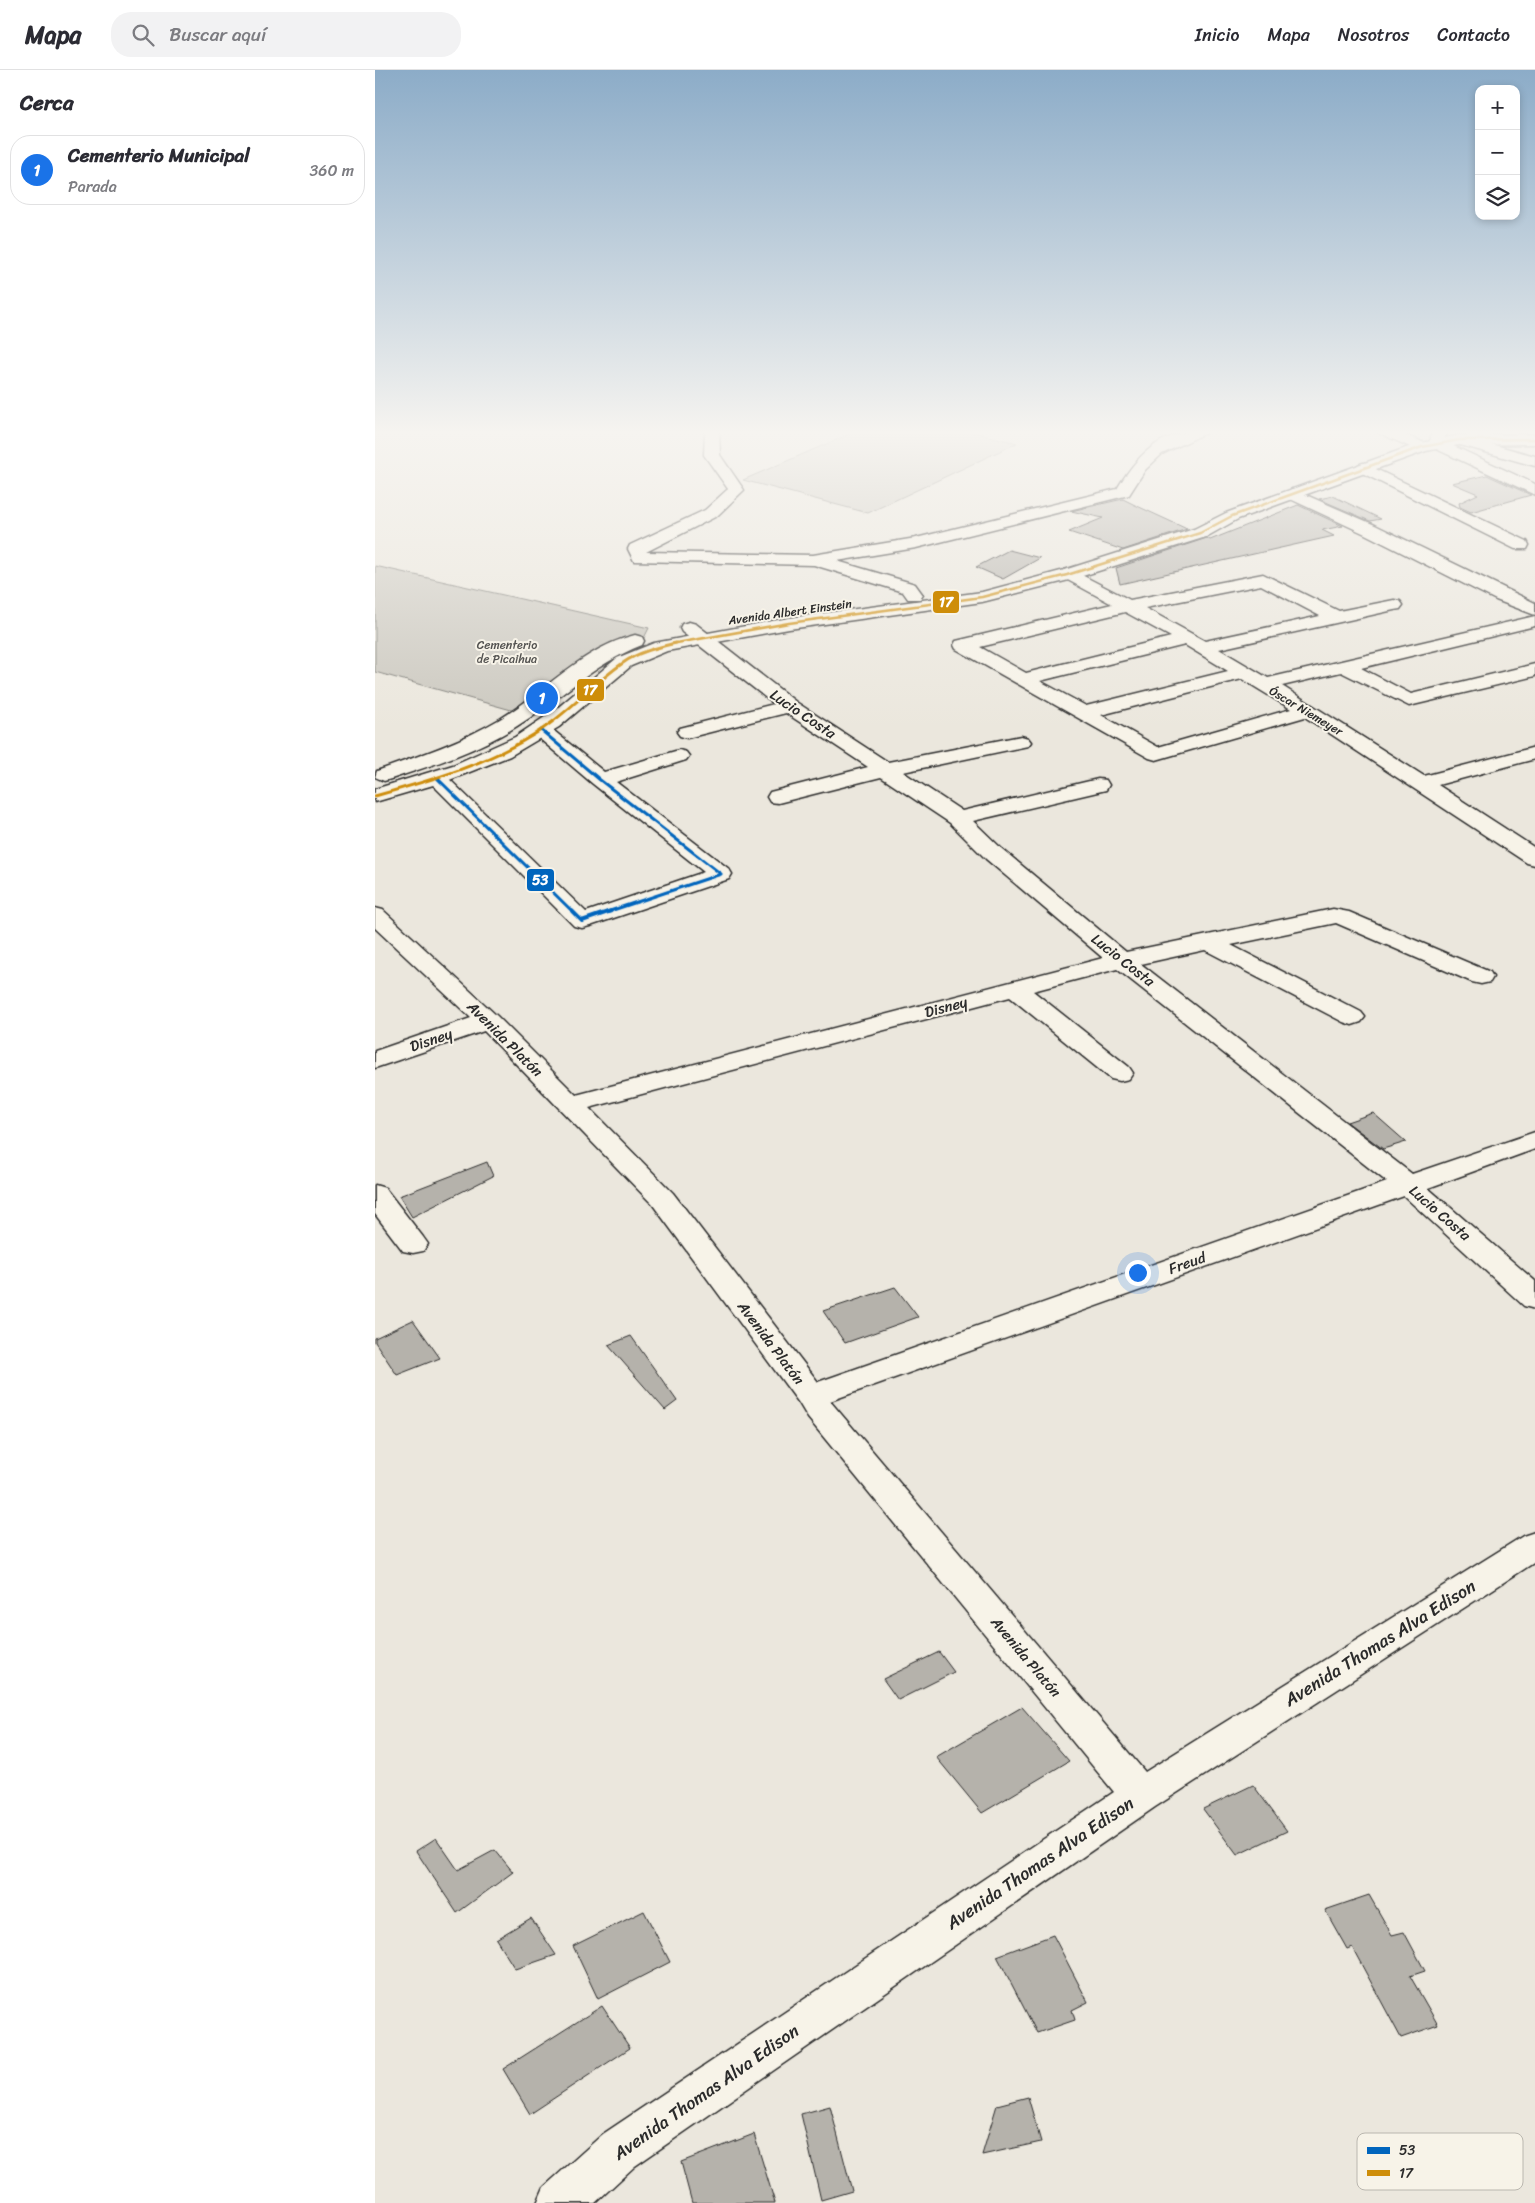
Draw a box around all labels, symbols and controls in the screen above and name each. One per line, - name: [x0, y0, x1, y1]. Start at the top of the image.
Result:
- search box: [111, 12, 461, 57]
- text: Mapa: [25, 14, 81, 56]
- text: Buscar aquí: [169, 18, 266, 51]
- text: Inicio: [1195, 19, 1240, 51]
- text: Mapa: [1268, 19, 1310, 51]
- text: Nosotros: [1338, 19, 1409, 51]
- text: Contacto: [1437, 19, 1510, 51]
- icon: search: [129, 21, 157, 49]
- text: Cerca: [20, 84, 74, 122]
- map controls: [1475, 85, 1520, 220]
- button: +: [1475, 85, 1520, 130]
- button: −: [1475, 130, 1520, 175]
- text: Cementerio Municipal: [68, 139, 250, 172]
- text: 1: [34, 156, 40, 185]
- text: 360 m: [310, 156, 354, 185]
- text: Parada: [68, 172, 117, 201]
- button: layers: [1475, 175, 1520, 220]
- line badge: 17: [932, 590, 960, 614]
- text: 17: [939, 590, 954, 615]
- street label: Avenida Albert Einstein: [726, 592, 854, 632]
- park label: Cementerio de Picaihua: [477, 634, 537, 670]
- line badge: 17: [576, 678, 605, 702]
- text: 17: [583, 678, 598, 703]
- pin: 1: [526, 679, 558, 717]
- street label: Óscar Niemeyer: [1265, 680, 1348, 742]
- street label: Lucio Costa: [764, 682, 842, 746]
- line badge: 53: [526, 868, 555, 892]
- text: 53: [532, 868, 548, 893]
- street label: Lucio Costa: [1085, 927, 1161, 994]
- street label: Disney: [922, 989, 971, 1025]
- street label: Avenida Platón: [460, 994, 549, 1083]
- street label: Disney: [406, 1021, 456, 1059]
- street label: Lucio Costa: [1403, 1178, 1477, 1248]
- street label: Freud: [1165, 1244, 1210, 1282]
- your location: [1125, 1260, 1151, 1286]
- street label: Avenida Platón: [730, 1295, 811, 1390]
- street label: Avenida Thomas Alva Edison: [1277, 1571, 1483, 1716]
- street label: Avenida Platón: [983, 1610, 1068, 1703]
- street label: Avenida Thomas Alva Edison: [938, 1788, 1141, 1939]
- street label: Avenida Thomas Alva Edison: [605, 2015, 806, 2169]
- legend: [1357, 2133, 1523, 2190]
- text: 53: [1399, 2138, 1416, 2163]
- text: 17: [1399, 2161, 1414, 2186]

